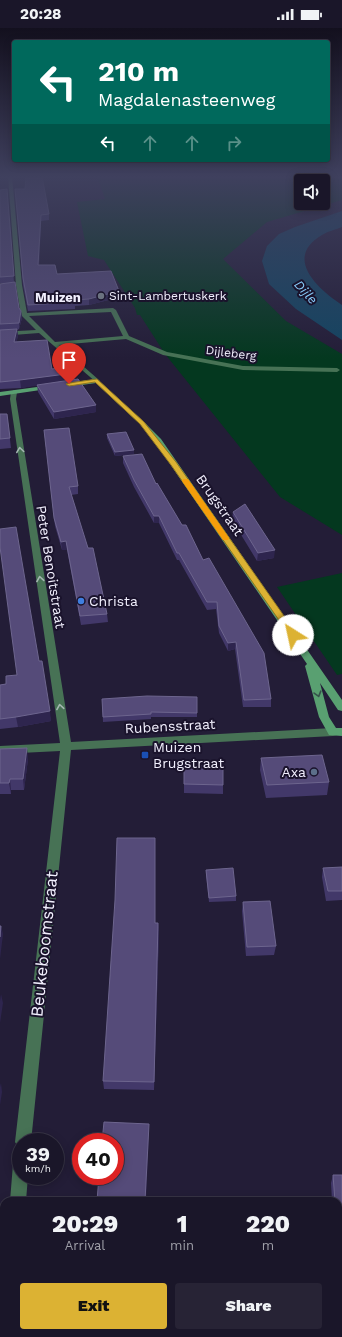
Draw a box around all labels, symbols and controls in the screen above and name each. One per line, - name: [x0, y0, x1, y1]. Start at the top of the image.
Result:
- text: 20:28: [20, 5, 61, 23]
- text: 210 m: [98, 55, 179, 88]
- icon: left: [32, 56, 84, 108]
- text: Magdalenasteenweg: [98, 89, 275, 110]
- icon: left: [97, 132, 119, 154]
- icon: ahead: [139, 132, 161, 154]
- icon: ahead: [181, 132, 203, 154]
- icon: right: [223, 132, 245, 154]
- map controls: [294, 174, 330, 210]
- button: sound: [294, 174, 330, 210]
- water label: Dijle: [291, 277, 321, 307]
- place label: Sint-Lambertuskerk: [109, 289, 227, 303]
- district label: Muizen: [35, 290, 81, 305]
- marker: Sint-Lambertuskerk: [96, 291, 106, 301]
- pin: [52, 343, 86, 384]
- street label: Dijleberg: [205, 343, 258, 363]
- icon: arrive: [58, 349, 80, 371]
- one-way arrow: [16, 447, 25, 453]
- street label: Brugstraat: [193, 471, 247, 539]
- street label: Peter Benoitstraat: [33, 504, 69, 630]
- one-way arrow: [36, 576, 44, 582]
- place label: Christa: [89, 593, 138, 609]
- marker: Christa: [76, 596, 86, 606]
- position arrow: [272, 614, 314, 656]
- one-way arrow: [313, 691, 322, 698]
- one-way arrow: [56, 704, 64, 710]
- street label: Rubensstraat: [124, 716, 216, 736]
- place label: Muizen Brugstraat: [153, 739, 224, 771]
- marker: Muizen Brugstraat: [140, 750, 150, 760]
- place label: Axa: [282, 764, 306, 780]
- marker: Axa: [309, 767, 319, 777]
- street label: Beukeboomstraat: [26, 870, 62, 1018]
- speed limit sign: 40: [72, 1133, 124, 1185]
- text: 39: [26, 1142, 50, 1166]
- text: km/h: [25, 1163, 51, 1174]
- text: 20:29: [52, 1210, 118, 1238]
- text: 1: [177, 1210, 187, 1238]
- text: 220: [246, 1210, 290, 1238]
- text: Arrival: [65, 1238, 105, 1253]
- text: min: [170, 1238, 194, 1253]
- text: m: [262, 1238, 274, 1253]
- button: Exit: [20, 1283, 167, 1329]
- button: Share: [175, 1283, 322, 1329]

